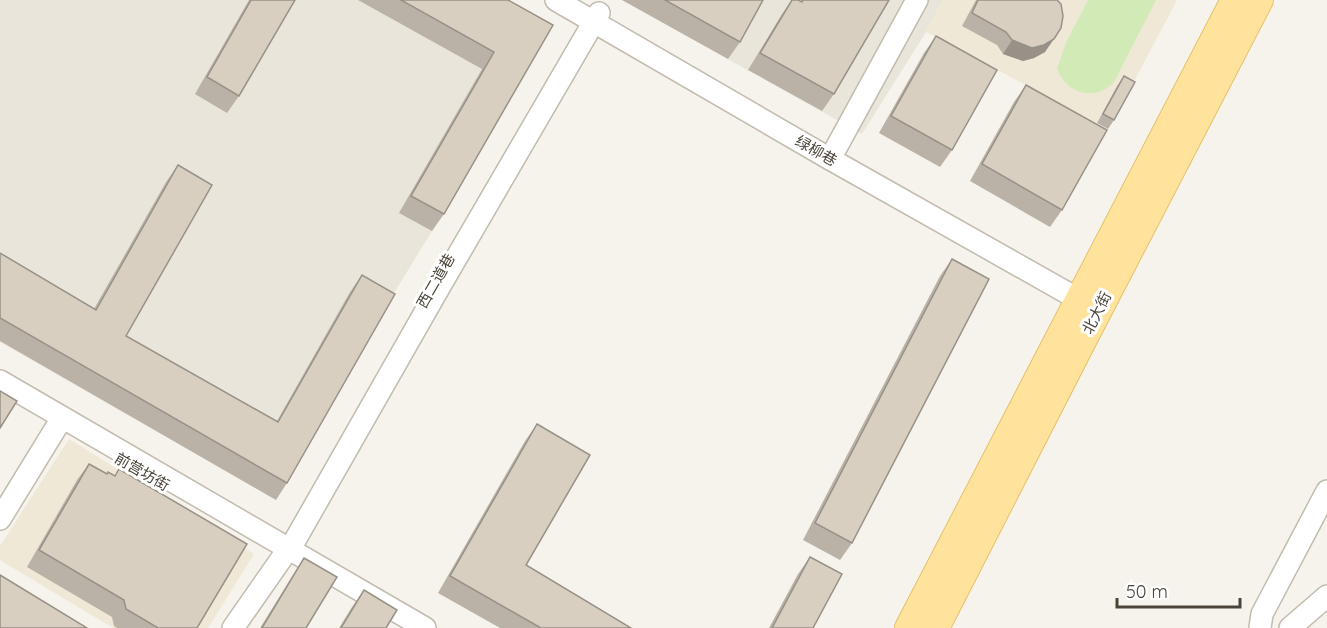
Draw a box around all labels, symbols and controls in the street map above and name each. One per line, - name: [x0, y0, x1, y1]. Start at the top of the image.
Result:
- street label: 绿柳巷: [792, 131, 840, 170]
- street label: 西二道巷: [412, 250, 459, 311]
- street label: 北大街: [1078, 288, 1115, 337]
- street label: 前营坊街: [112, 448, 173, 495]
- scale bar: [1117, 571, 1240, 609]
- text: 50 m: [1126, 580, 1168, 603]

